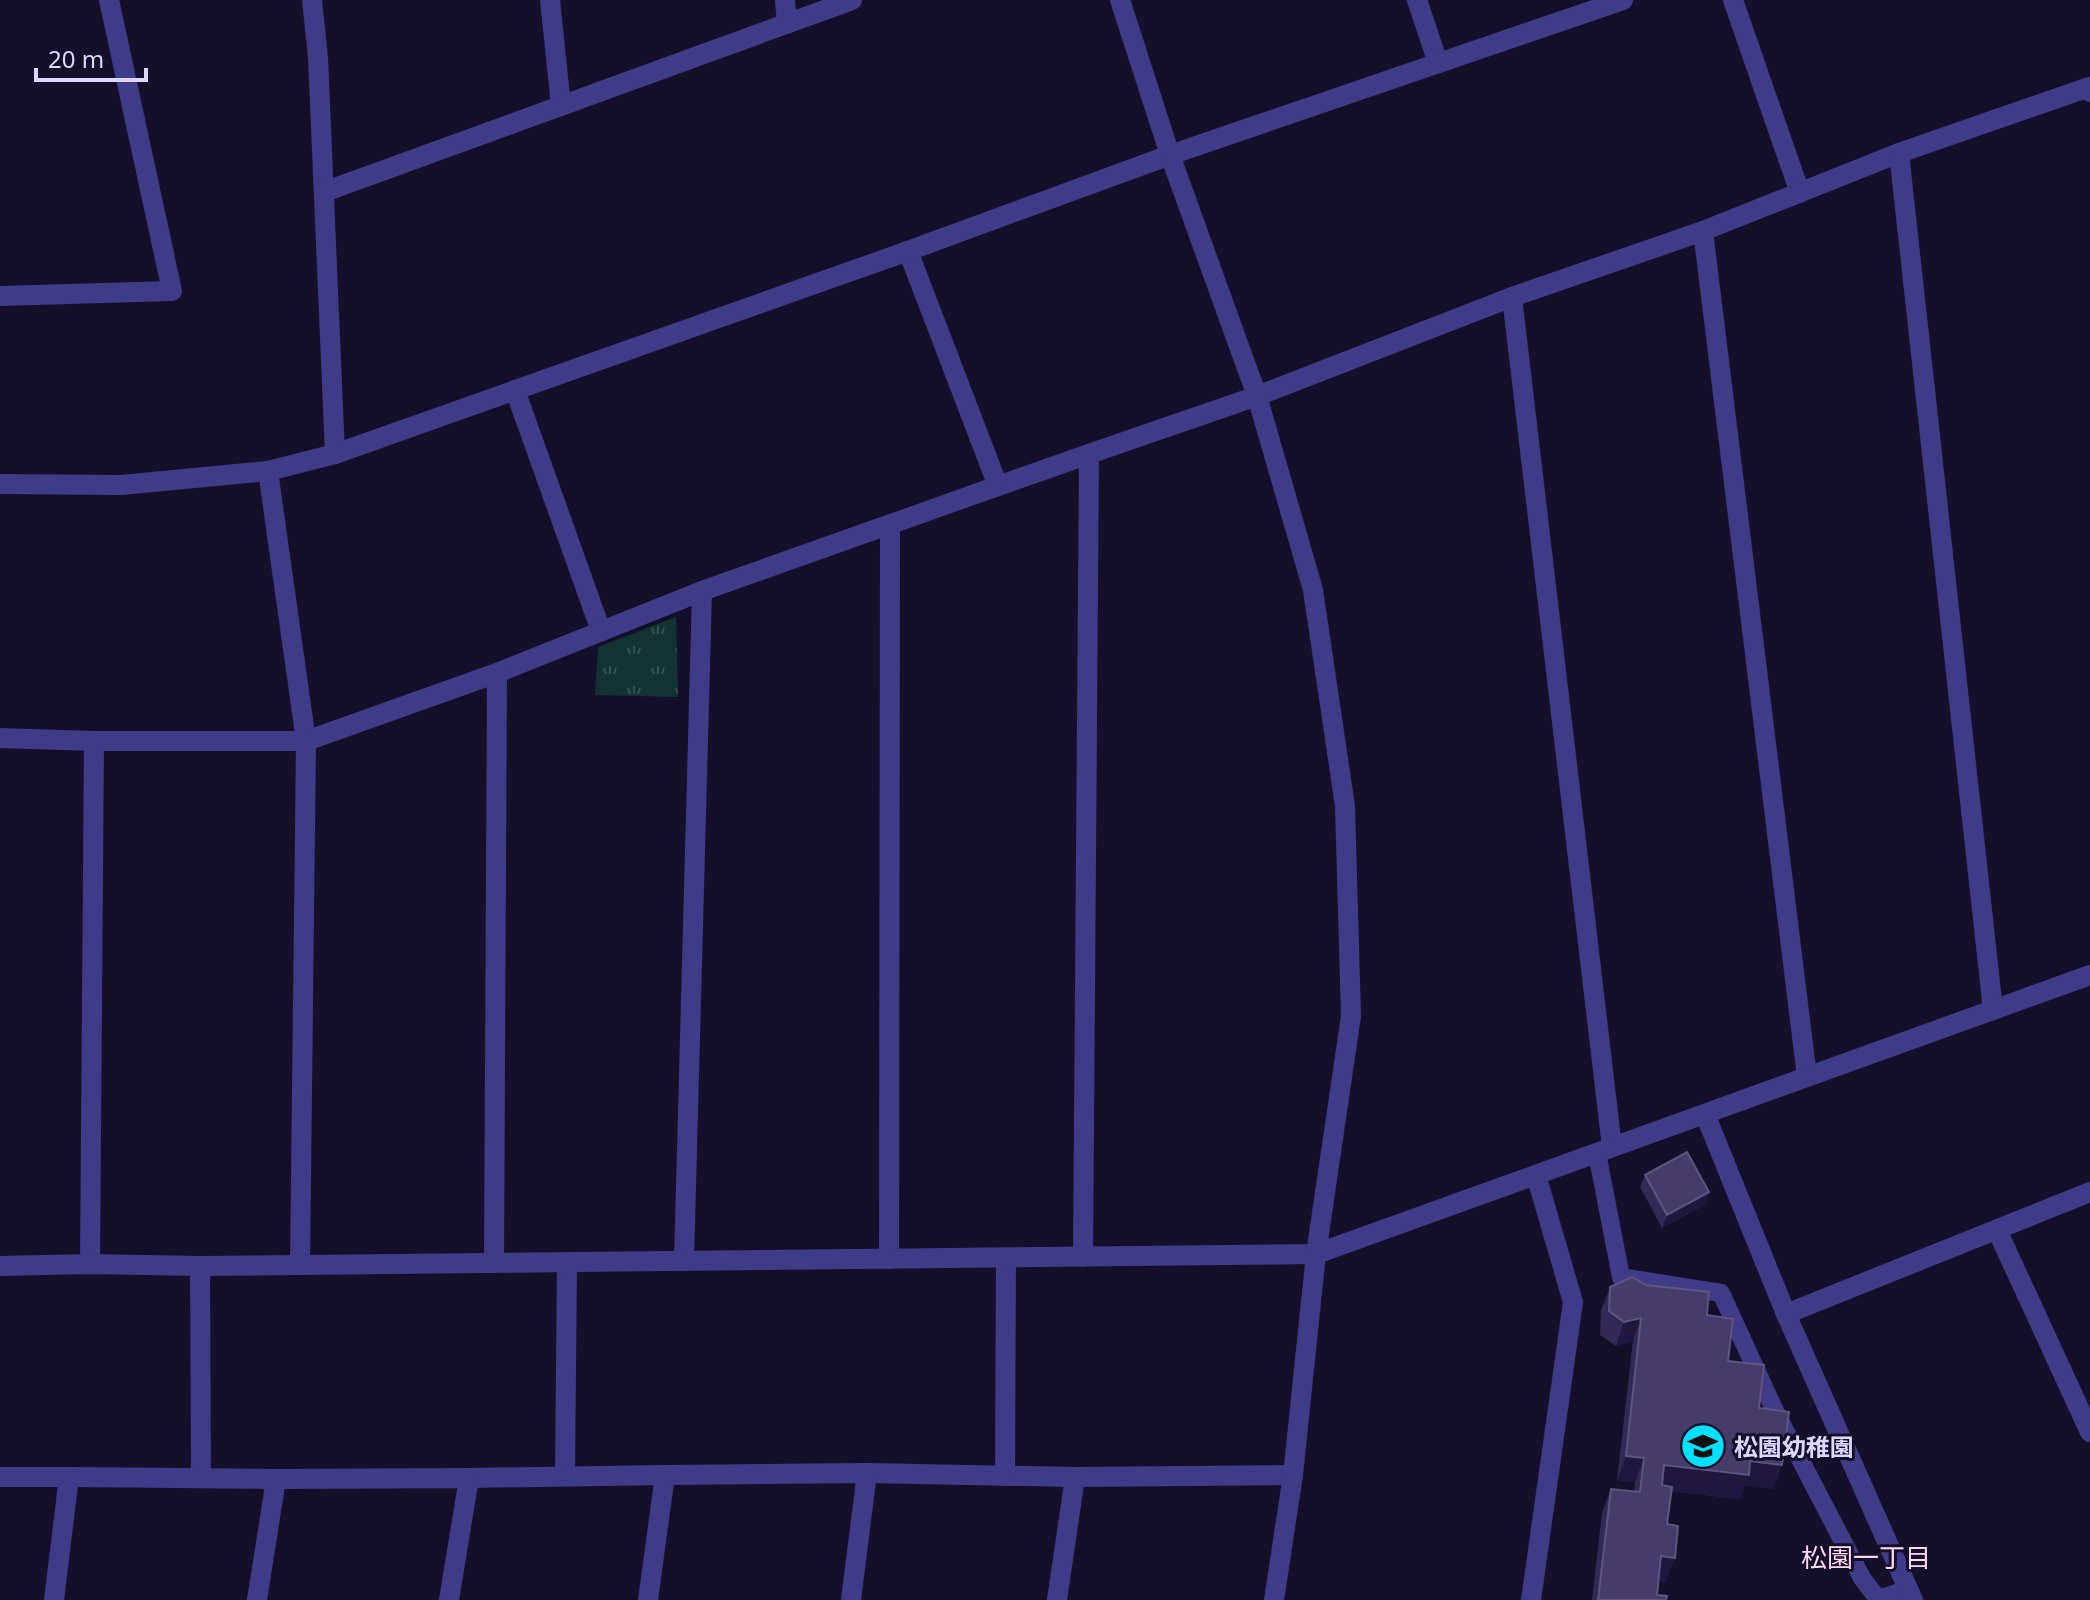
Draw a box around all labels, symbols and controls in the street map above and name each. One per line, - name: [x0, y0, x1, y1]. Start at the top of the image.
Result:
- scale bar: [36, 32, 146, 82]
- text: 20 m: [48, 42, 104, 75]
- school or university icon: 松園幼稚園: [1679, 1422, 1727, 1470]
- place label: 松園幼稚園: [1734, 1430, 1854, 1463]
- district label: 松園一丁目: [1801, 1539, 1931, 1575]

